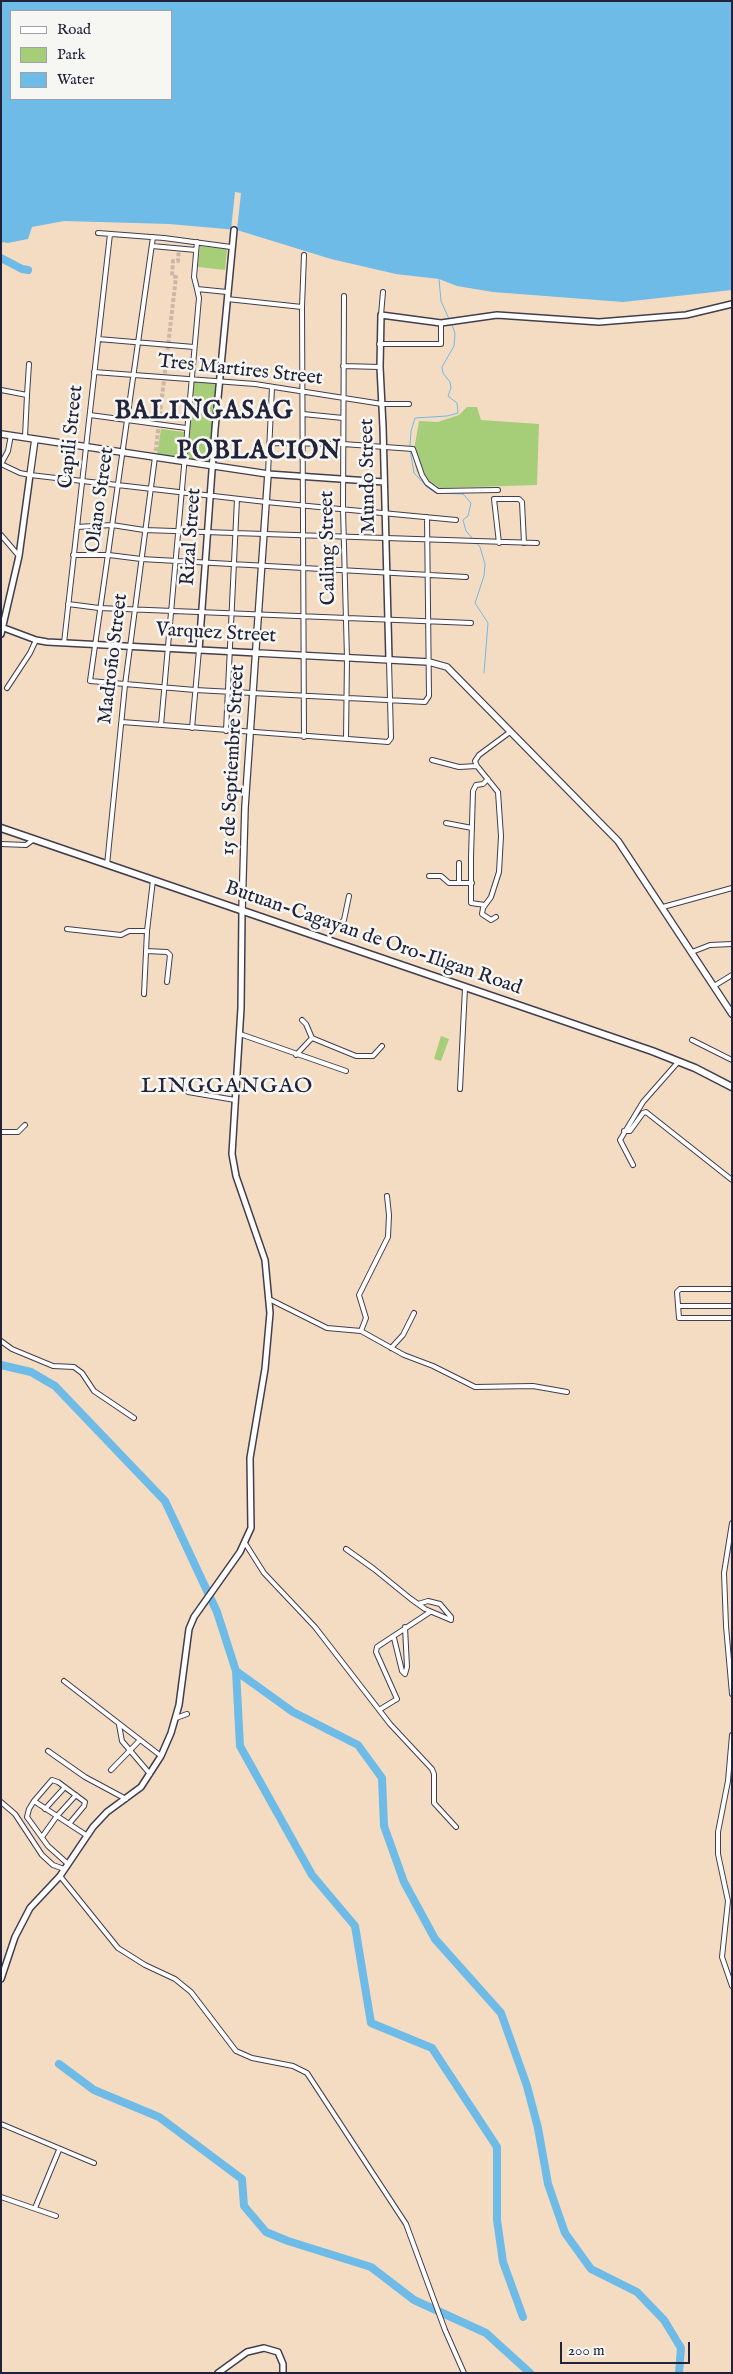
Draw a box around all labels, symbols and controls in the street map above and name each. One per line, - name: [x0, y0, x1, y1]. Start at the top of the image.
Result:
- legend: [10, 10, 172, 100]
- text: Road: [57, 20, 91, 39]
- text: Park: [57, 45, 86, 64]
- text: Water: [57, 70, 94, 89]
- street label: Tres Martires Street: [156, 350, 324, 392]
- street label: Capili Street: [55, 384, 89, 490]
- district label: BALINGASAG: [113, 398, 295, 428]
- street label: Mundo Street: [356, 418, 382, 534]
- district label: POBLACION: [175, 438, 343, 468]
- street label: Olano Street: [82, 446, 120, 554]
- street label: Rizal Street: [177, 487, 207, 587]
- street label: Cailing Street: [316, 490, 342, 606]
- street label: Madroño Street: [94, 592, 134, 726]
- street label: Varquez Street: [155, 619, 277, 649]
- street label: 15 de Septiembre Street: [217, 664, 251, 856]
- street label: Butuan-Cagayan de Oro-Iligan Road: [221, 877, 525, 1001]
- district label: LINGGANGAO: [140, 1074, 314, 1100]
- scale bar: [563, 2332, 693, 2364]
- text: 200 m: [568, 2341, 605, 2360]

